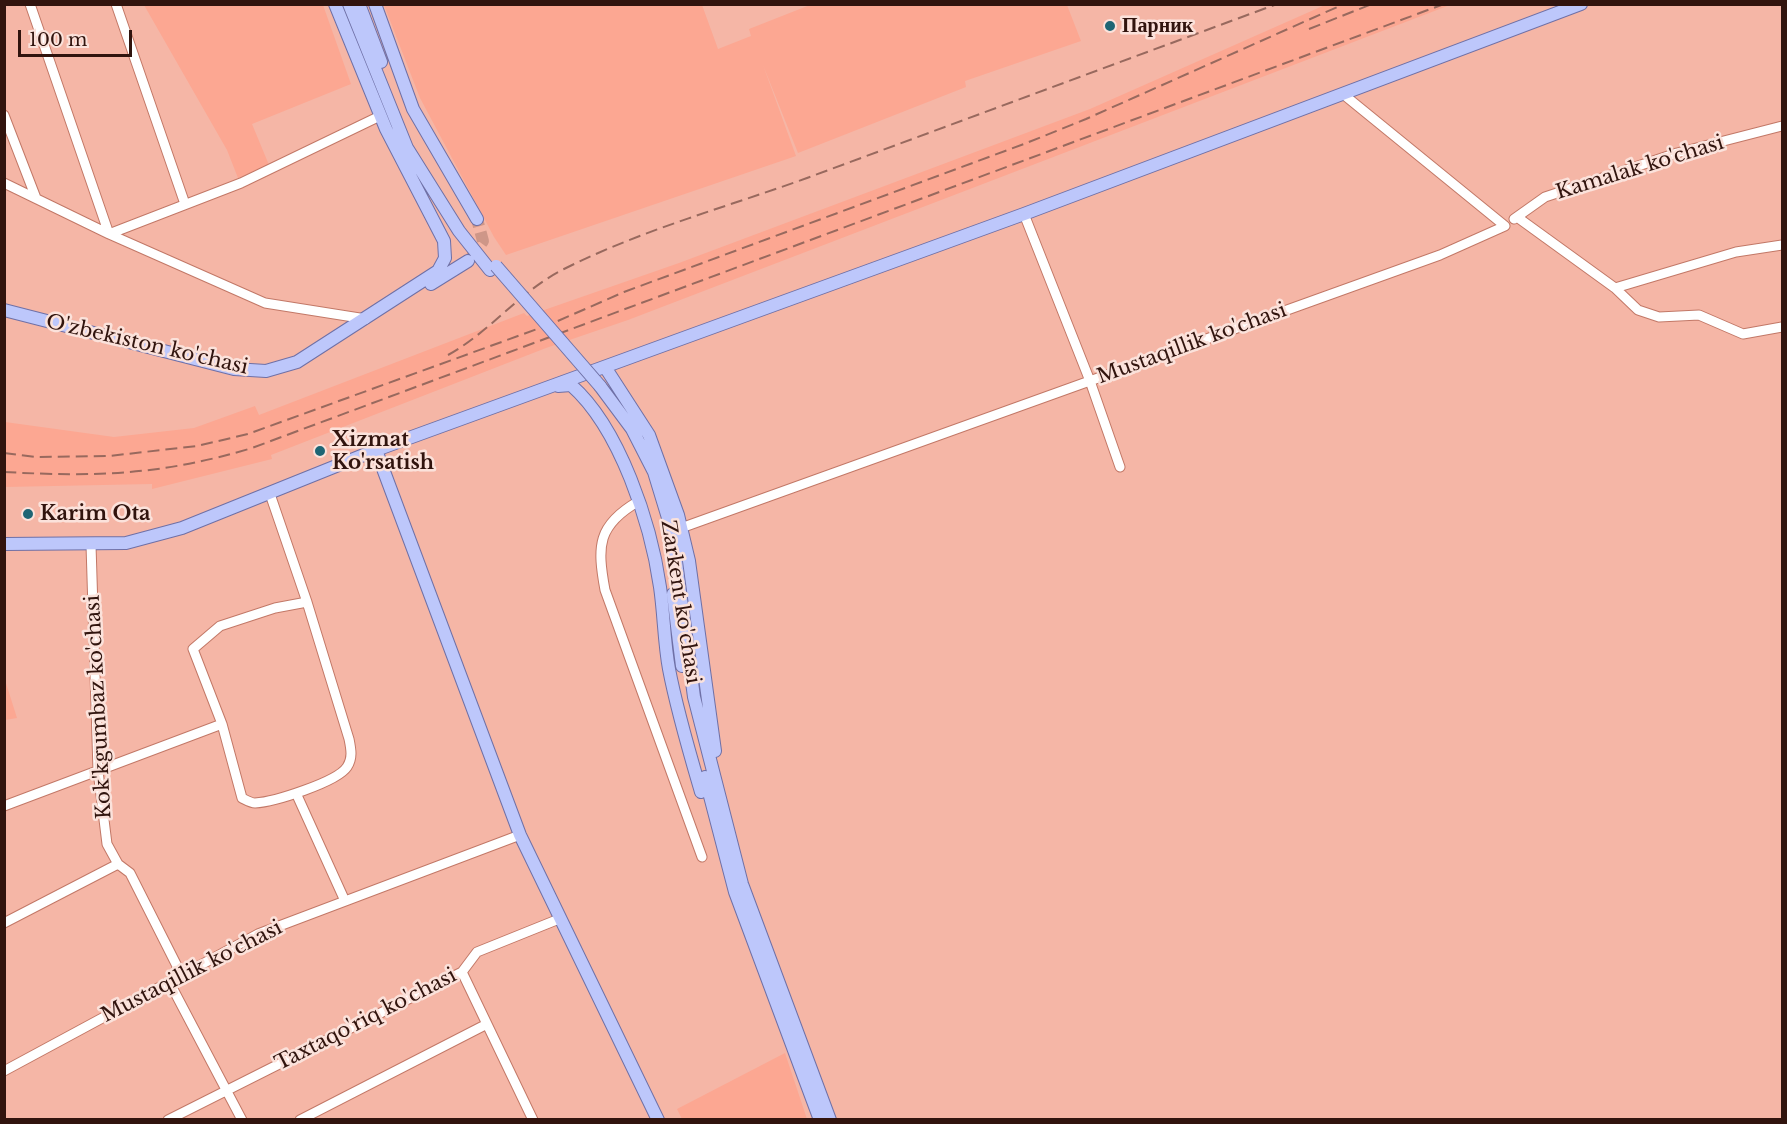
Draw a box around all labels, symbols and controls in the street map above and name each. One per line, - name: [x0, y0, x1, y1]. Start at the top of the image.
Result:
- place label: Парник: [1122, 14, 1193, 38]
- scale bar: [21, 18, 135, 56]
- marker: Парник: [1103, 19, 1117, 33]
- text: 100 m: [29, 29, 87, 51]
- street label: Kamalak ko'chasi: [1553, 131, 1727, 205]
- street label: Mustaqillik ko'chasi: [1094, 299, 1290, 389]
- street label: O'zbekiston ko'chasi: [44, 310, 250, 380]
- place label: Xizmat Ko'rsatish: [332, 428, 434, 475]
- marker: Xizmat Ko'rsatish: [313, 444, 327, 458]
- place label: Karim Ota: [40, 502, 151, 526]
- marker: Karim Ota: [21, 507, 35, 521]
- street label: Zarkent ko'chasi: [655, 518, 705, 686]
- street label: Kok'kgumbaz ko'chasi: [81, 594, 117, 820]
- street label: Mustaqillik ko'chasi: [98, 916, 286, 1028]
- street label: Taxtaqo'riq ko'chasi: [271, 964, 461, 1076]

